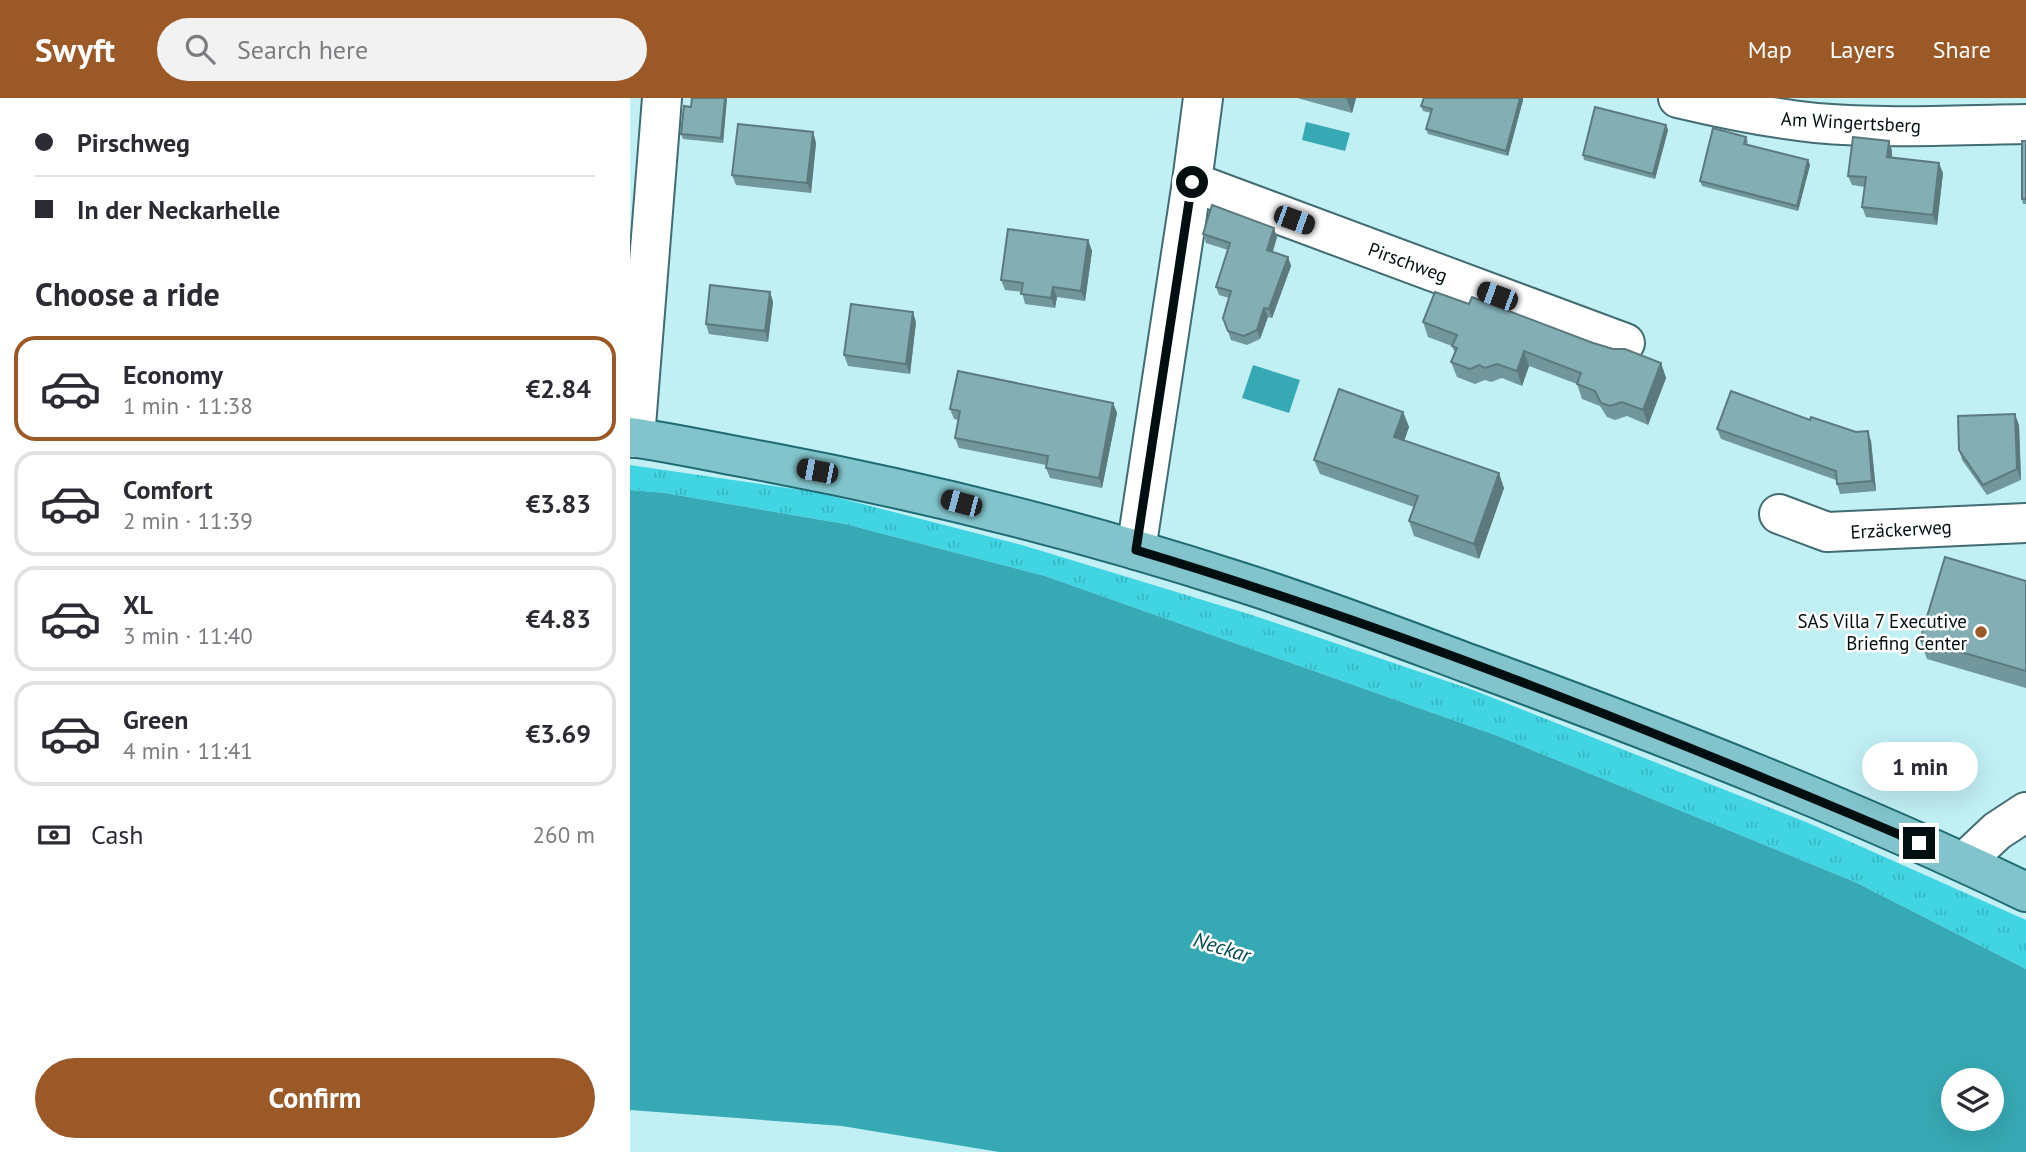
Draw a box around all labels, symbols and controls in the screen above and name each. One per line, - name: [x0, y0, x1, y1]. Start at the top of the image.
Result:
- search box: [157, 18, 647, 81]
- text: Swyft: [35, 28, 115, 71]
- icon: search: [181, 30, 219, 68]
- text: Search here: [237, 33, 368, 66]
- text: Map: [1748, 34, 1792, 65]
- text: Layers: [1830, 34, 1895, 65]
- text: Share: [1933, 34, 1991, 65]
- street label: Am Wingertsberg: [1780, 106, 1922, 138]
- text: Pirschweg: [77, 126, 190, 159]
- route start: [1176, 166, 1208, 198]
- text: In der Neckarhelle: [77, 193, 280, 226]
- car: [1271, 203, 1318, 237]
- street label: Pirschweg: [1365, 237, 1451, 287]
- text: Choose a ride: [35, 273, 220, 315]
- car: [1474, 279, 1521, 313]
- icon: car: [39, 357, 102, 420]
- text: Economy: [123, 358, 223, 391]
- text: €2.84: [526, 372, 591, 405]
- text: 1 min · 11:38: [123, 391, 253, 420]
- car: [795, 457, 840, 485]
- icon: car: [39, 472, 102, 535]
- text: Comfort: [123, 473, 213, 506]
- text: €3.83: [526, 487, 591, 520]
- car: [938, 487, 985, 519]
- text: 2 min · 11:39: [123, 506, 253, 535]
- street label: Erzäckerweg: [1850, 514, 1952, 544]
- icon: car: [39, 587, 102, 650]
- text: XL: [123, 588, 153, 621]
- text: €4.83: [526, 602, 591, 635]
- place label: SAS Villa 7 Executive Briefing Center: [1797, 609, 1968, 655]
- text: 3 min · 11:40: [123, 621, 253, 650]
- marker: SAS Villa 7 Executive Briefing Center: [1973, 624, 1989, 640]
- icon: car: [39, 702, 102, 765]
- text: Green: [123, 703, 188, 736]
- text: €3.69: [526, 717, 591, 750]
- text: 4 min · 11:41: [123, 736, 253, 765]
- callout: 1 min: [1861, 742, 1977, 790]
- text: 1 min: [1892, 752, 1948, 781]
- icon: cash: [35, 816, 73, 854]
- text: Cash: [91, 818, 143, 851]
- text: 260 m: [533, 820, 595, 849]
- route end: [1903, 827, 1935, 859]
- water label: Neckar: [1190, 926, 1256, 969]
- button: Confirm: [35, 1058, 595, 1138]
- map controls: [1941, 1068, 2004, 1131]
- button: layers: [1941, 1068, 2004, 1131]

